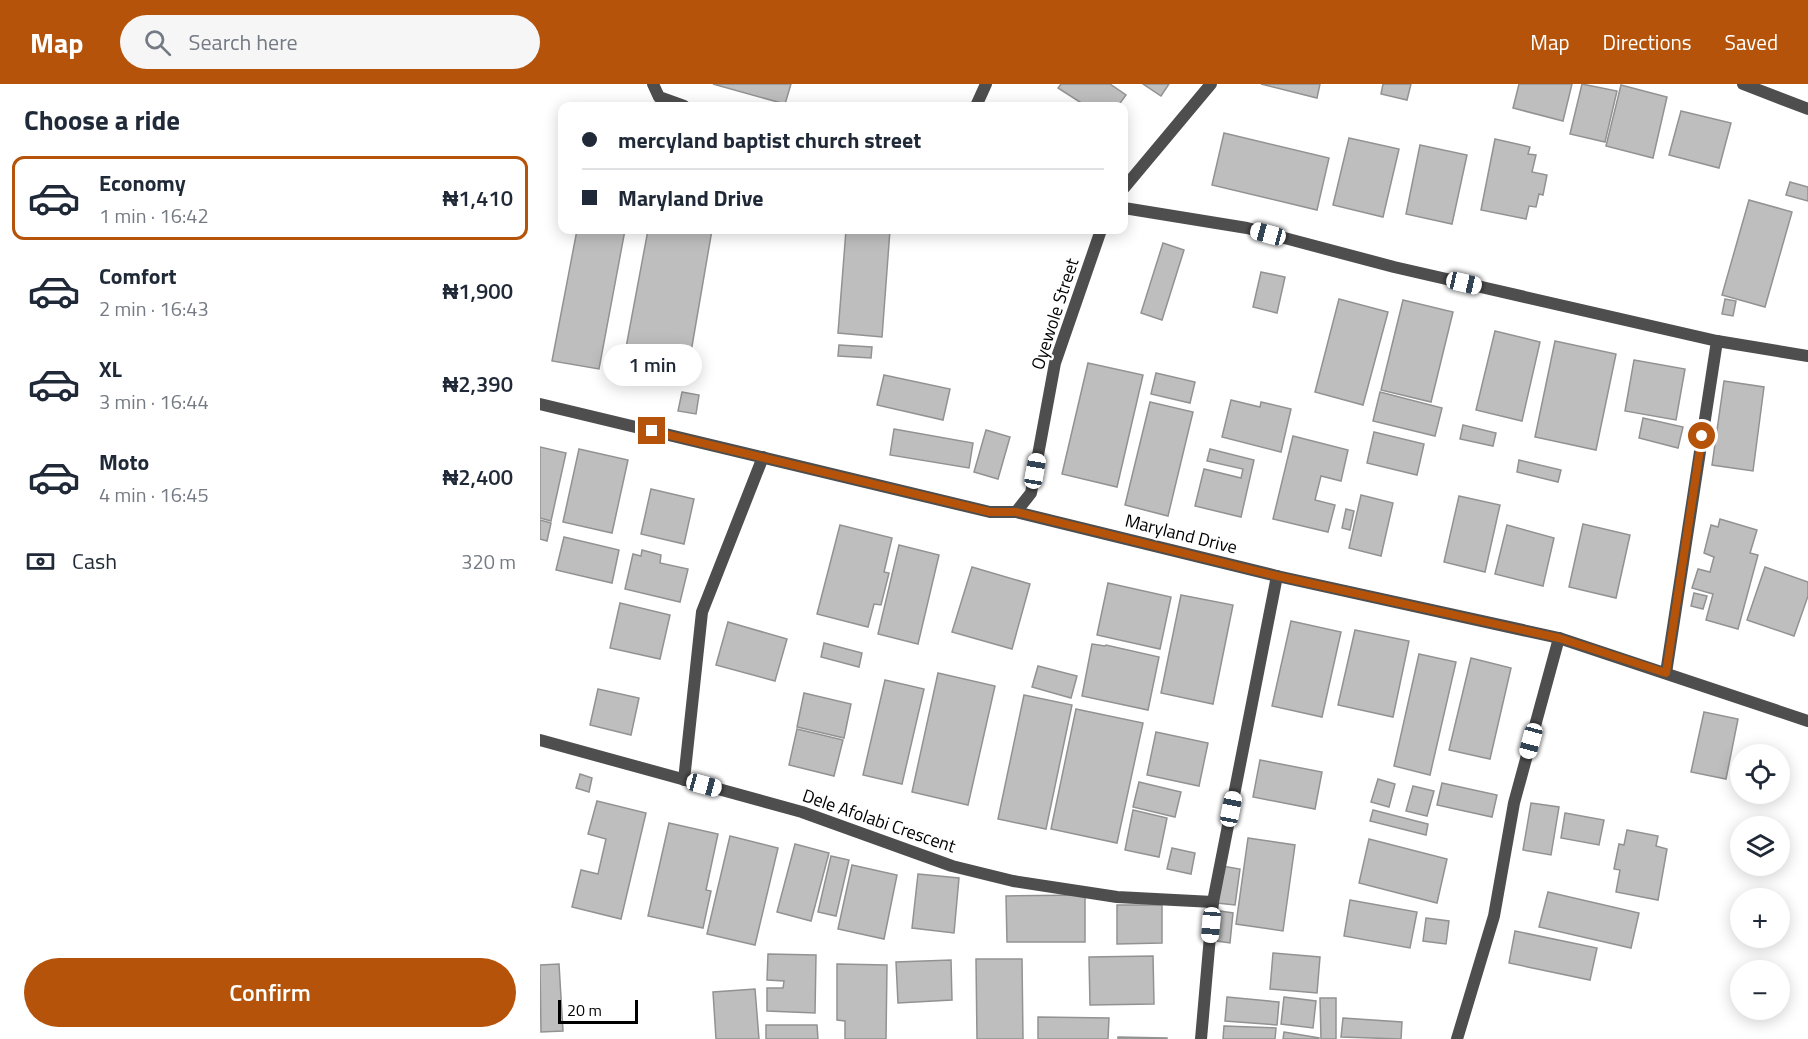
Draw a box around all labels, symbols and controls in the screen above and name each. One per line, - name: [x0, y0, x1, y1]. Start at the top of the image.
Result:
- search box: [120, 15, 540, 69]
- text: Map: [30, 21, 84, 64]
- text: Search here: [189, 25, 298, 59]
- icon: search: [141, 26, 174, 59]
- text: Map: [1530, 26, 1570, 58]
- text: Directions: [1603, 26, 1692, 58]
- text: Saved: [1725, 26, 1778, 58]
- text: Choose a ride: [24, 99, 180, 140]
- text: mercyland baptist church street: [618, 123, 921, 157]
- text: Economy: [99, 166, 186, 200]
- icon: car: [27, 171, 81, 225]
- text: ₦1,410: [442, 181, 513, 215]
- text: Maryland Drive: [618, 181, 764, 215]
- text: 1 min · 16:42: [99, 200, 209, 231]
- car: [1248, 221, 1288, 247]
- street label: Oyewole Street: [1024, 254, 1086, 373]
- text: Comfort: [99, 259, 177, 293]
- icon: car: [27, 264, 81, 318]
- car: [1444, 270, 1484, 296]
- text: ₦1,900: [442, 274, 513, 308]
- text: 2 min · 16:43: [99, 293, 209, 324]
- callout: 1 min: [603, 344, 702, 386]
- text: 1 min: [628, 349, 677, 380]
- text: XL: [99, 352, 122, 386]
- icon: car: [27, 357, 81, 411]
- text: ₦2,390: [442, 367, 513, 401]
- text: 3 min · 16:44: [99, 386, 209, 417]
- route end: [638, 417, 665, 444]
- route start: [1688, 422, 1715, 449]
- text: Moto: [99, 445, 149, 479]
- icon: car: [27, 450, 81, 504]
- car: [1023, 452, 1047, 490]
- text: ₦2,400: [442, 460, 513, 494]
- text: 4 min · 16:45: [99, 479, 209, 510]
- street label: Maryland Drive: [1122, 507, 1240, 560]
- text: Cash: [72, 544, 117, 578]
- icon: cash: [24, 545, 57, 578]
- text: 320 m: [461, 546, 516, 577]
- car: [1518, 721, 1544, 761]
- map controls: [1730, 744, 1790, 1020]
- button: locate: [1730, 744, 1790, 804]
- car: [684, 772, 724, 798]
- street label: Dele Afolabi Crescent: [799, 782, 960, 860]
- car: [1219, 790, 1243, 828]
- button: layers: [1730, 816, 1790, 876]
- button: +: [1730, 888, 1790, 948]
- car: [1200, 906, 1222, 944]
- button: Confirm: [24, 958, 516, 1027]
- button: −: [1730, 960, 1790, 1020]
- scale bar: [558, 997, 638, 1024]
- text: 20 m: [567, 998, 602, 1022]

